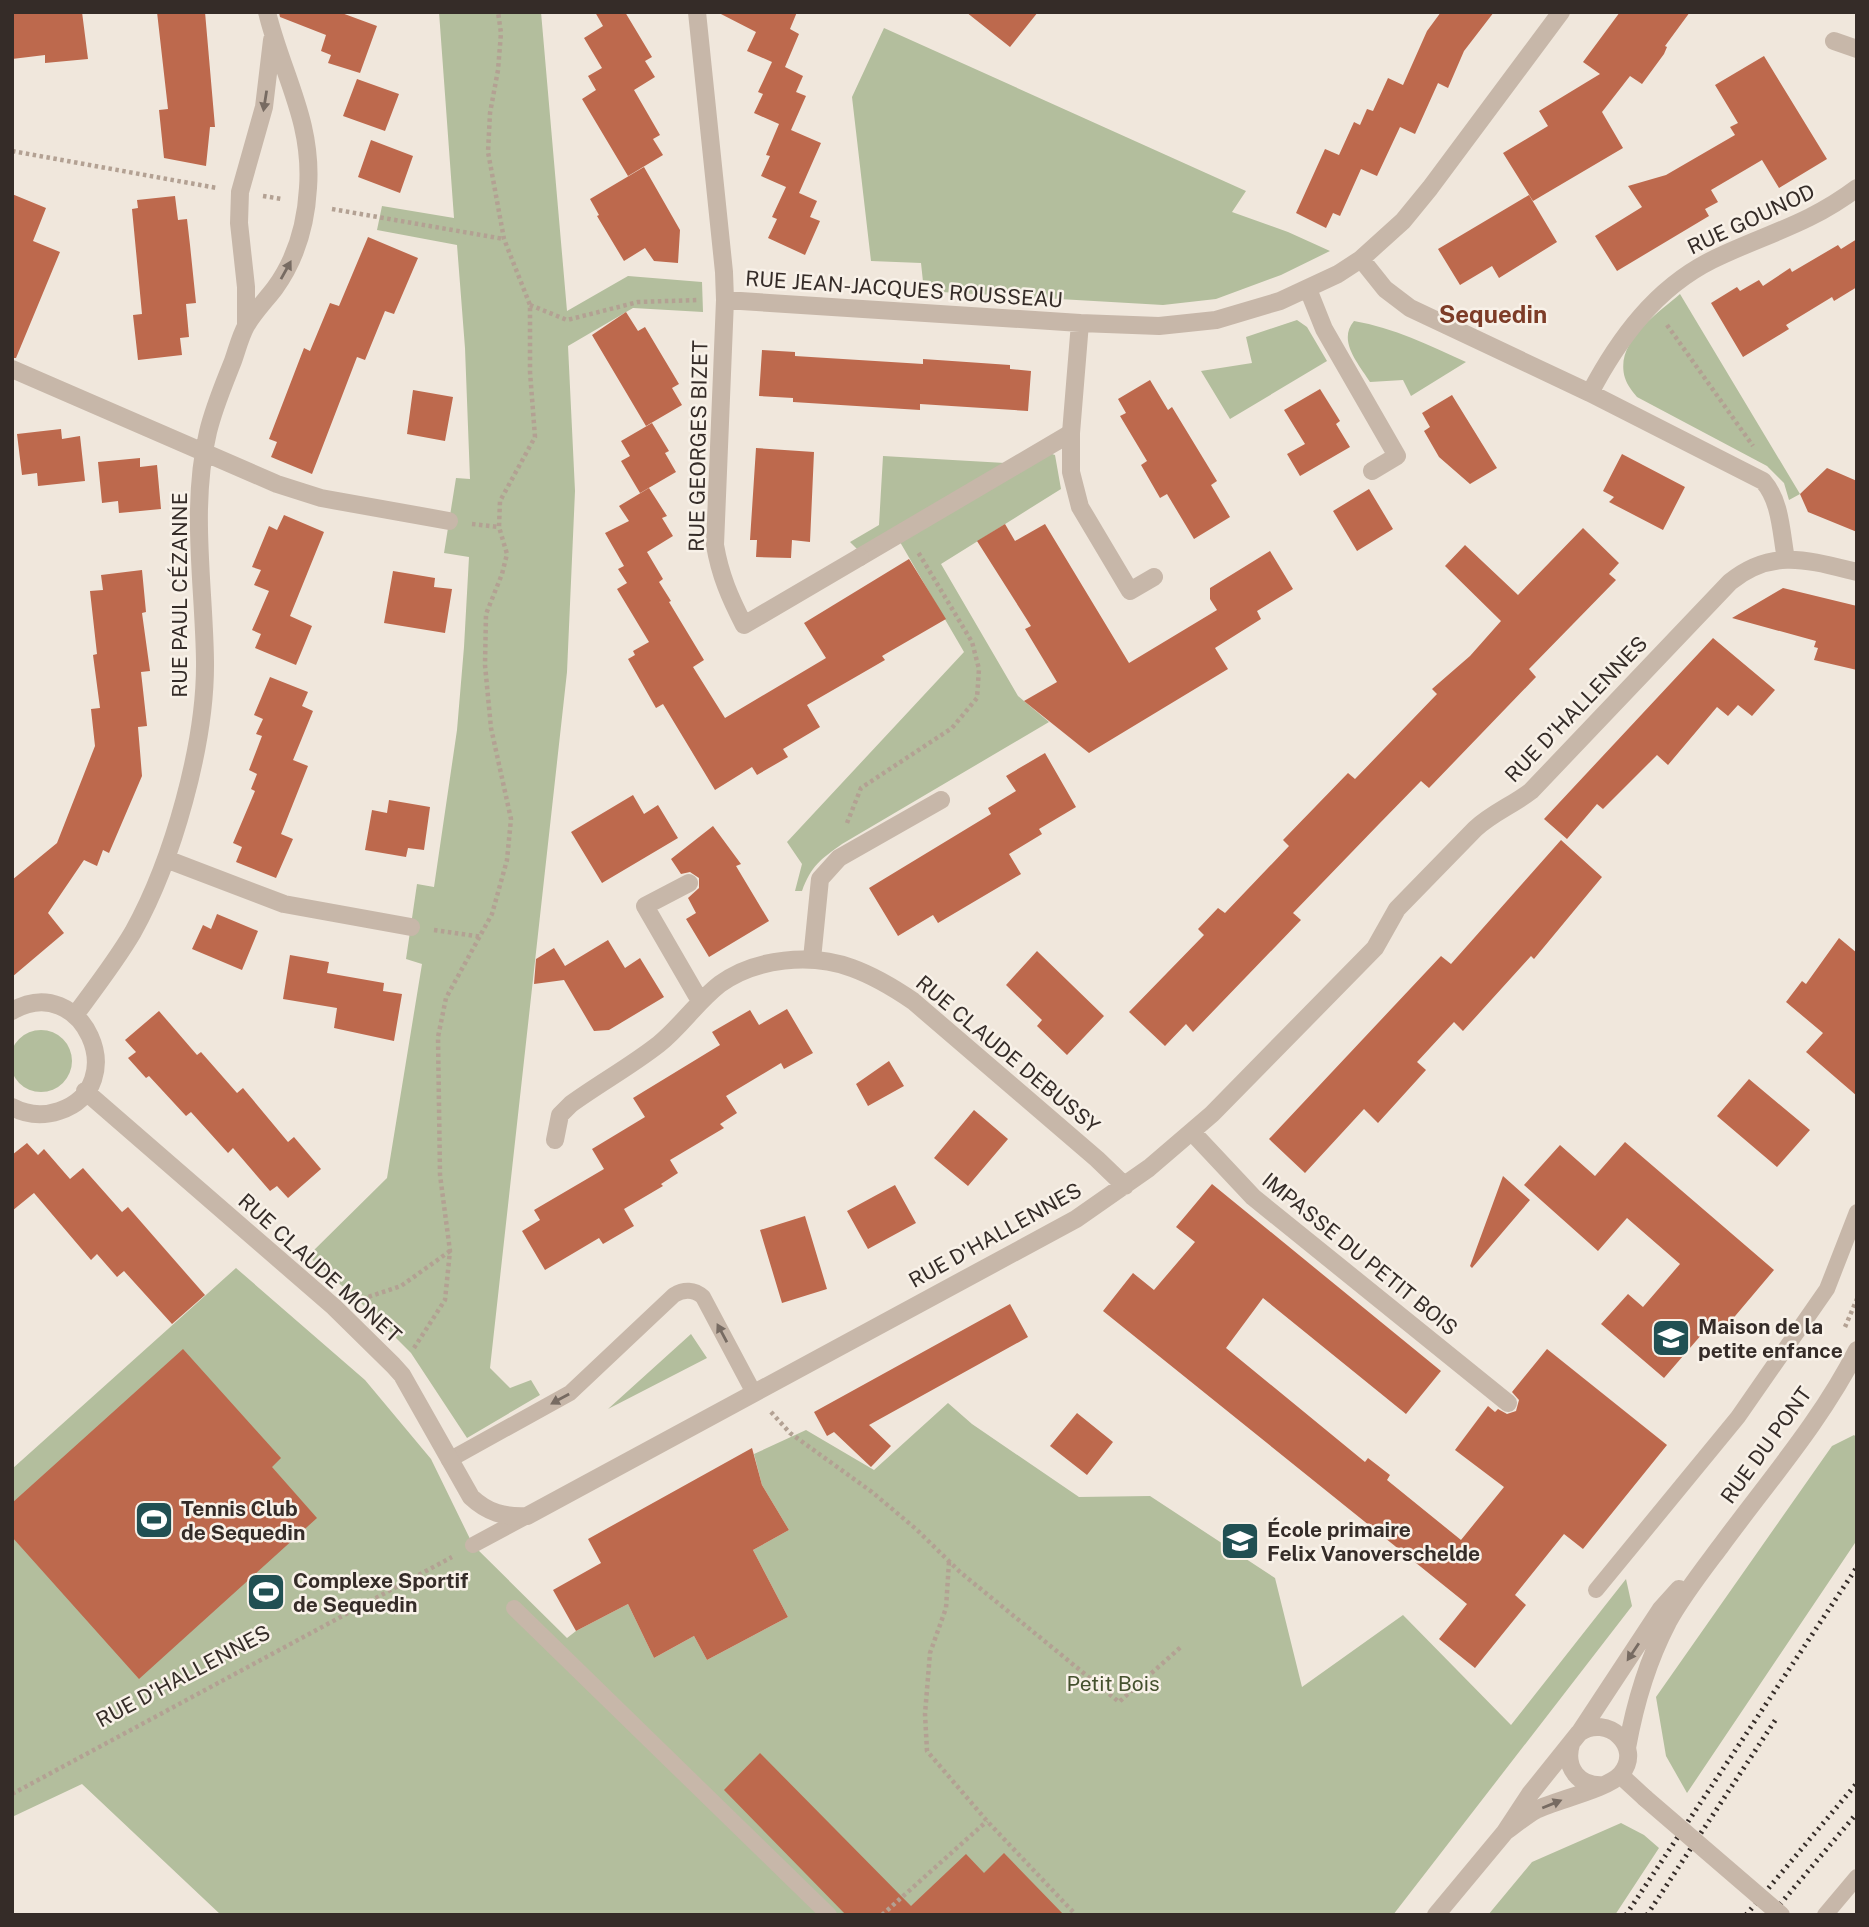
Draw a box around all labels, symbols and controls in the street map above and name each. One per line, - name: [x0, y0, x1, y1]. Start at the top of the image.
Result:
- one-way arrow: [259, 90, 270, 112]
- street label: RUE GOUNOD: [1683, 179, 1819, 259]
- one-way arrow: [280, 260, 292, 280]
- street label: RUE JEAN-JACQUES ROUSSEAU: [745, 265, 1063, 313]
- district label: Sequedin: [1439, 300, 1547, 328]
- street label: RUE GEORGES BIZET: [684, 340, 712, 552]
- street label: RUE PAUL CÉZANNE: [167, 492, 192, 698]
- street label: RUE D'HALLENNES: [1500, 631, 1652, 787]
- street label: RUE CLAUDE DEBUSSY: [911, 970, 1105, 1138]
- street label: IMPASSE DU PETIT BOIS: [1257, 1167, 1463, 1341]
- street label: RUE D'HALLENNES: [904, 1177, 1086, 1293]
- street label: RUE CLAUDE MONET: [233, 1188, 407, 1348]
- place label: Maison de la petite enfance: [1698, 1314, 1843, 1363]
- school or university icon: Maison de la petite enfance: [1650, 1317, 1692, 1359]
- one-way arrow: [717, 1323, 728, 1343]
- street label: RUE DU PONT: [1715, 1382, 1817, 1508]
- one-way arrow: [550, 1393, 570, 1405]
- place label: Tennis Club de Sequedin: [181, 1496, 305, 1545]
- sports icon: Tennis Club de Sequedin: [133, 1499, 175, 1541]
- place label: École primaire Felix Vanoverschelde: [1267, 1517, 1480, 1566]
- school or university icon: École primaire Felix Vanoverschelde: [1219, 1520, 1261, 1562]
- place label: Complexe Sportif de Sequedin: [293, 1568, 468, 1617]
- sports icon: Complexe Sportif de Sequedin: [245, 1571, 287, 1613]
- street label: RUE D'HALLENNES: [92, 1619, 274, 1733]
- one-way arrow: [1626, 1643, 1640, 1661]
- park label: Petit Bois: [1066, 1671, 1160, 1696]
- one-way arrow: [1541, 1798, 1562, 1809]

